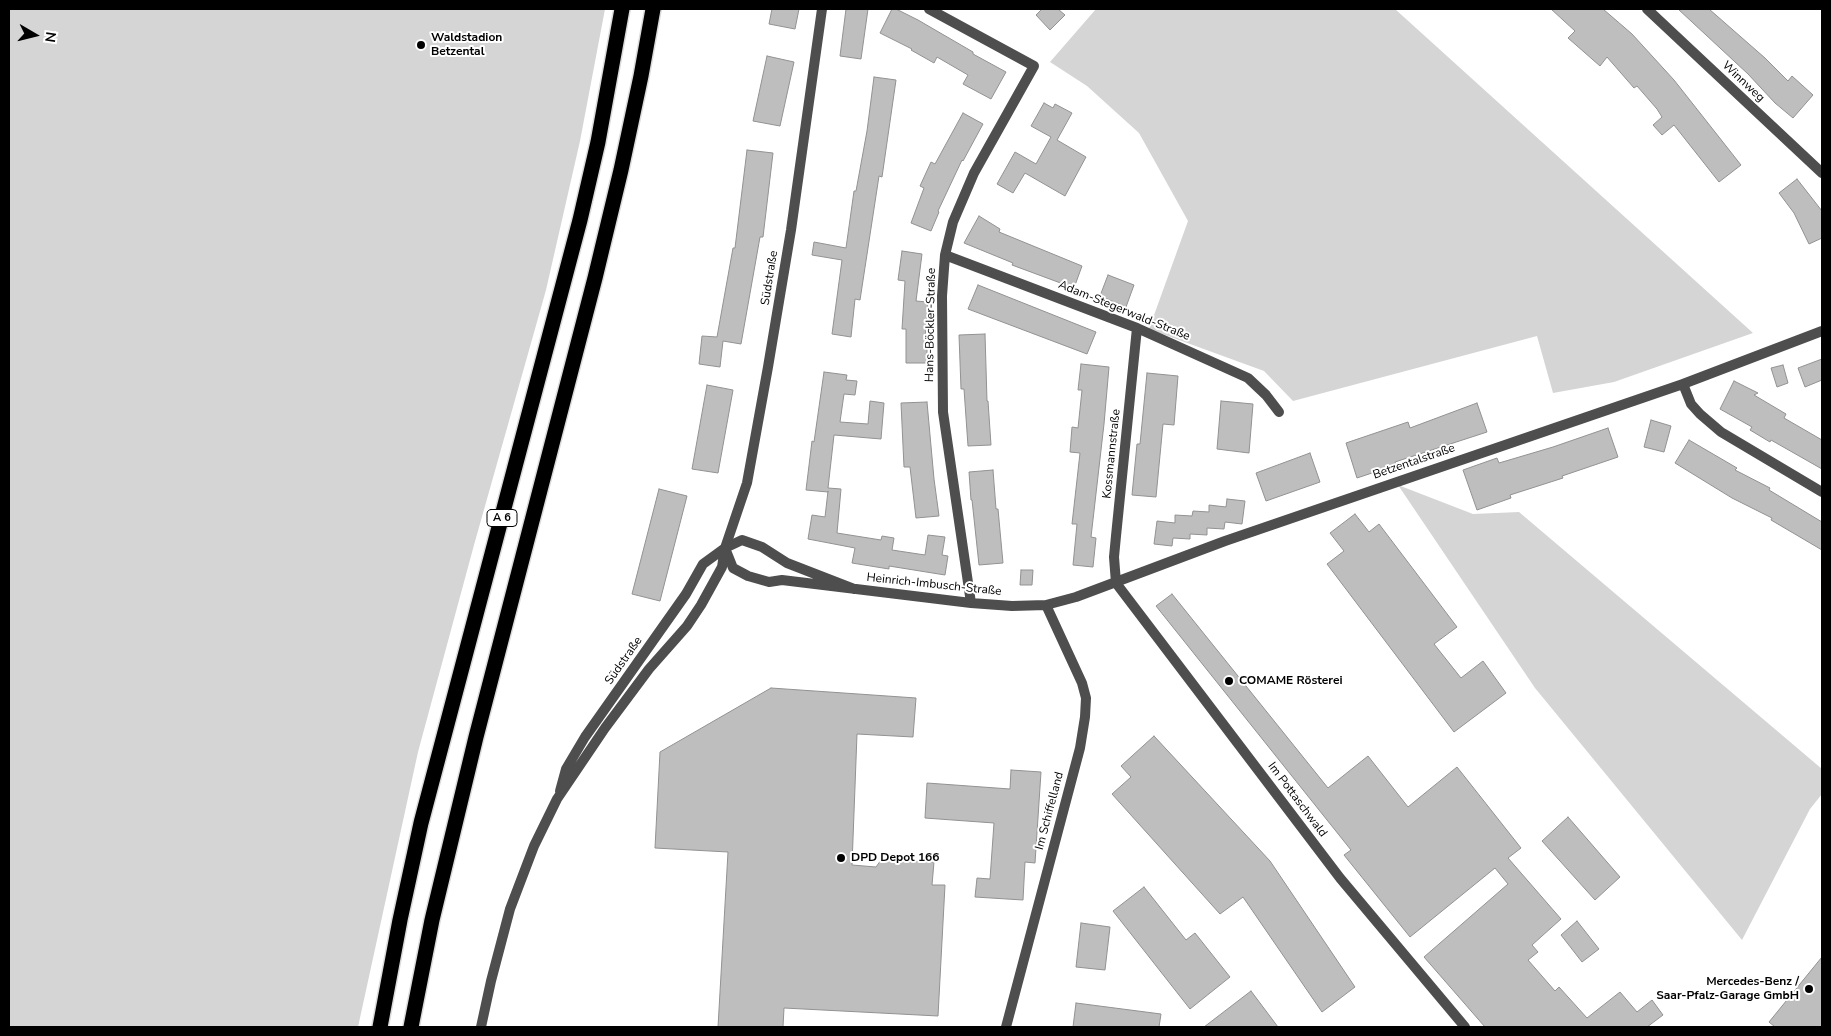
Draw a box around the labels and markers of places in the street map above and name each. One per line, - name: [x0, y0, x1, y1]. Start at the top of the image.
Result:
- place label: Waldstadion Betzental: [431, 31, 502, 59]
- marker: Waldstadion Betzental: [415, 39, 427, 51]
- place label: COMAME Rösterei: [1239, 674, 1342, 688]
- marker: COMAME Rösterei: [1223, 675, 1235, 687]
- place label: DPD Depot 166: [851, 851, 939, 865]
- marker: DPD Depot 166: [835, 852, 847, 864]
- place label: Mercedes-Benz / Saar-Pfalz-Garage GmbH: [1656, 975, 1799, 1003]
- marker: Mercedes-Benz / Saar-Pfalz-Garage GmbH: [1803, 983, 1815, 995]

